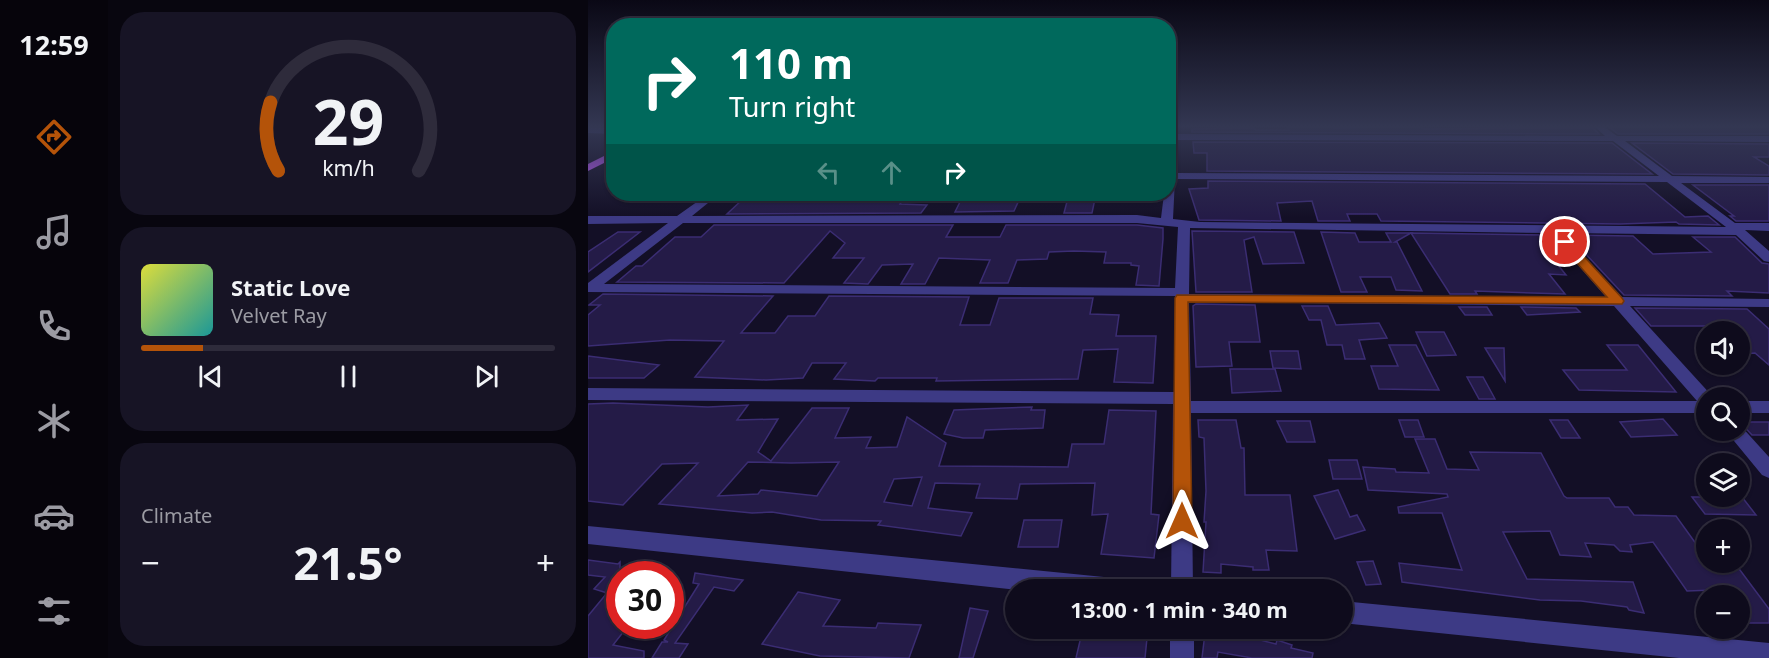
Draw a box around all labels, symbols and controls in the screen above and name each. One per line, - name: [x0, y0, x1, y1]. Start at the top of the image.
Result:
- text: 12:59: [19, 26, 89, 63]
- text: 110 m: [729, 34, 853, 91]
- icon: right: [630, 42, 708, 120]
- text: 29: [312, 78, 384, 163]
- text: Turn right: [729, 88, 855, 125]
- icon: directions: [33, 116, 75, 158]
- text: km/h: [322, 153, 374, 182]
- icon: left: [812, 156, 845, 189]
- icon: ahead: [875, 156, 908, 189]
- icon: right: [938, 156, 971, 189]
- icon: music: [33, 211, 75, 253]
- pin: [1539, 216, 1590, 267]
- icon: arrive: [1548, 225, 1581, 258]
- text: Static Love: [231, 272, 350, 302]
- text: Velvet Ray: [231, 302, 327, 329]
- icon: phone: [33, 305, 75, 347]
- map controls: [1696, 321, 1750, 639]
- button: sound: [1696, 321, 1750, 375]
- icon: previous: [194, 360, 227, 393]
- icon: pause: [332, 360, 365, 393]
- icon: next: [470, 360, 503, 393]
- button: search: [1696, 387, 1750, 441]
- icon: climate: [33, 400, 75, 442]
- button: layers: [1696, 453, 1750, 507]
- position arrow: [1150, 489, 1214, 553]
- icon: car: [33, 495, 75, 537]
- text: Climate: [141, 502, 212, 529]
- button: +: [1696, 519, 1750, 573]
- text: 21.5°: [294, 532, 402, 593]
- text: −: [141, 540, 160, 585]
- text: +: [536, 540, 555, 585]
- speed limit sign: 30: [606, 561, 684, 639]
- button: −: [1696, 585, 1750, 639]
- icon: filters: [33, 590, 75, 632]
- text: 13:00 · 1 min · 340 m: [1070, 594, 1288, 624]

